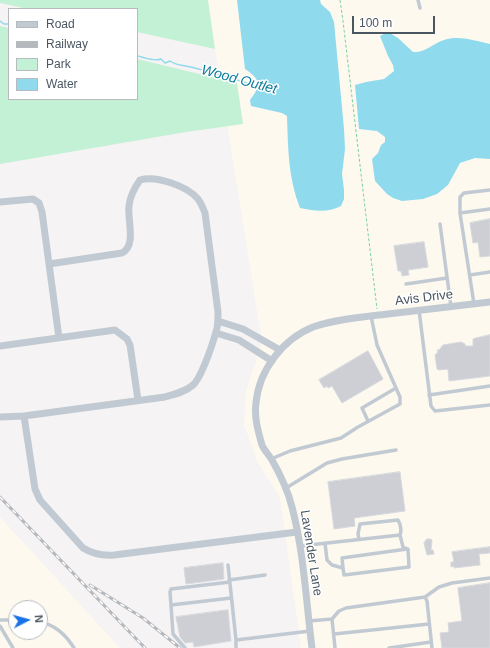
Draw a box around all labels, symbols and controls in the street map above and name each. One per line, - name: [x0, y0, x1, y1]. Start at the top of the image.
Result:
- legend: [8, 8, 138, 100]
- scale bar: [354, 8, 437, 34]
- text: 100 m: [359, 16, 392, 30]
- text: Road: [46, 17, 75, 31]
- text: Railway: [46, 37, 88, 51]
- text: Park: [46, 57, 71, 71]
- water label: Wood Outlet: [199, 62, 279, 98]
- text: Water: [46, 77, 78, 91]
- street label: Avis Drive: [394, 287, 454, 309]
- street label: Lavender Lane: [297, 509, 325, 597]
- north arrow: [8, 600, 48, 640]
- text: N: [33, 614, 45, 623]

